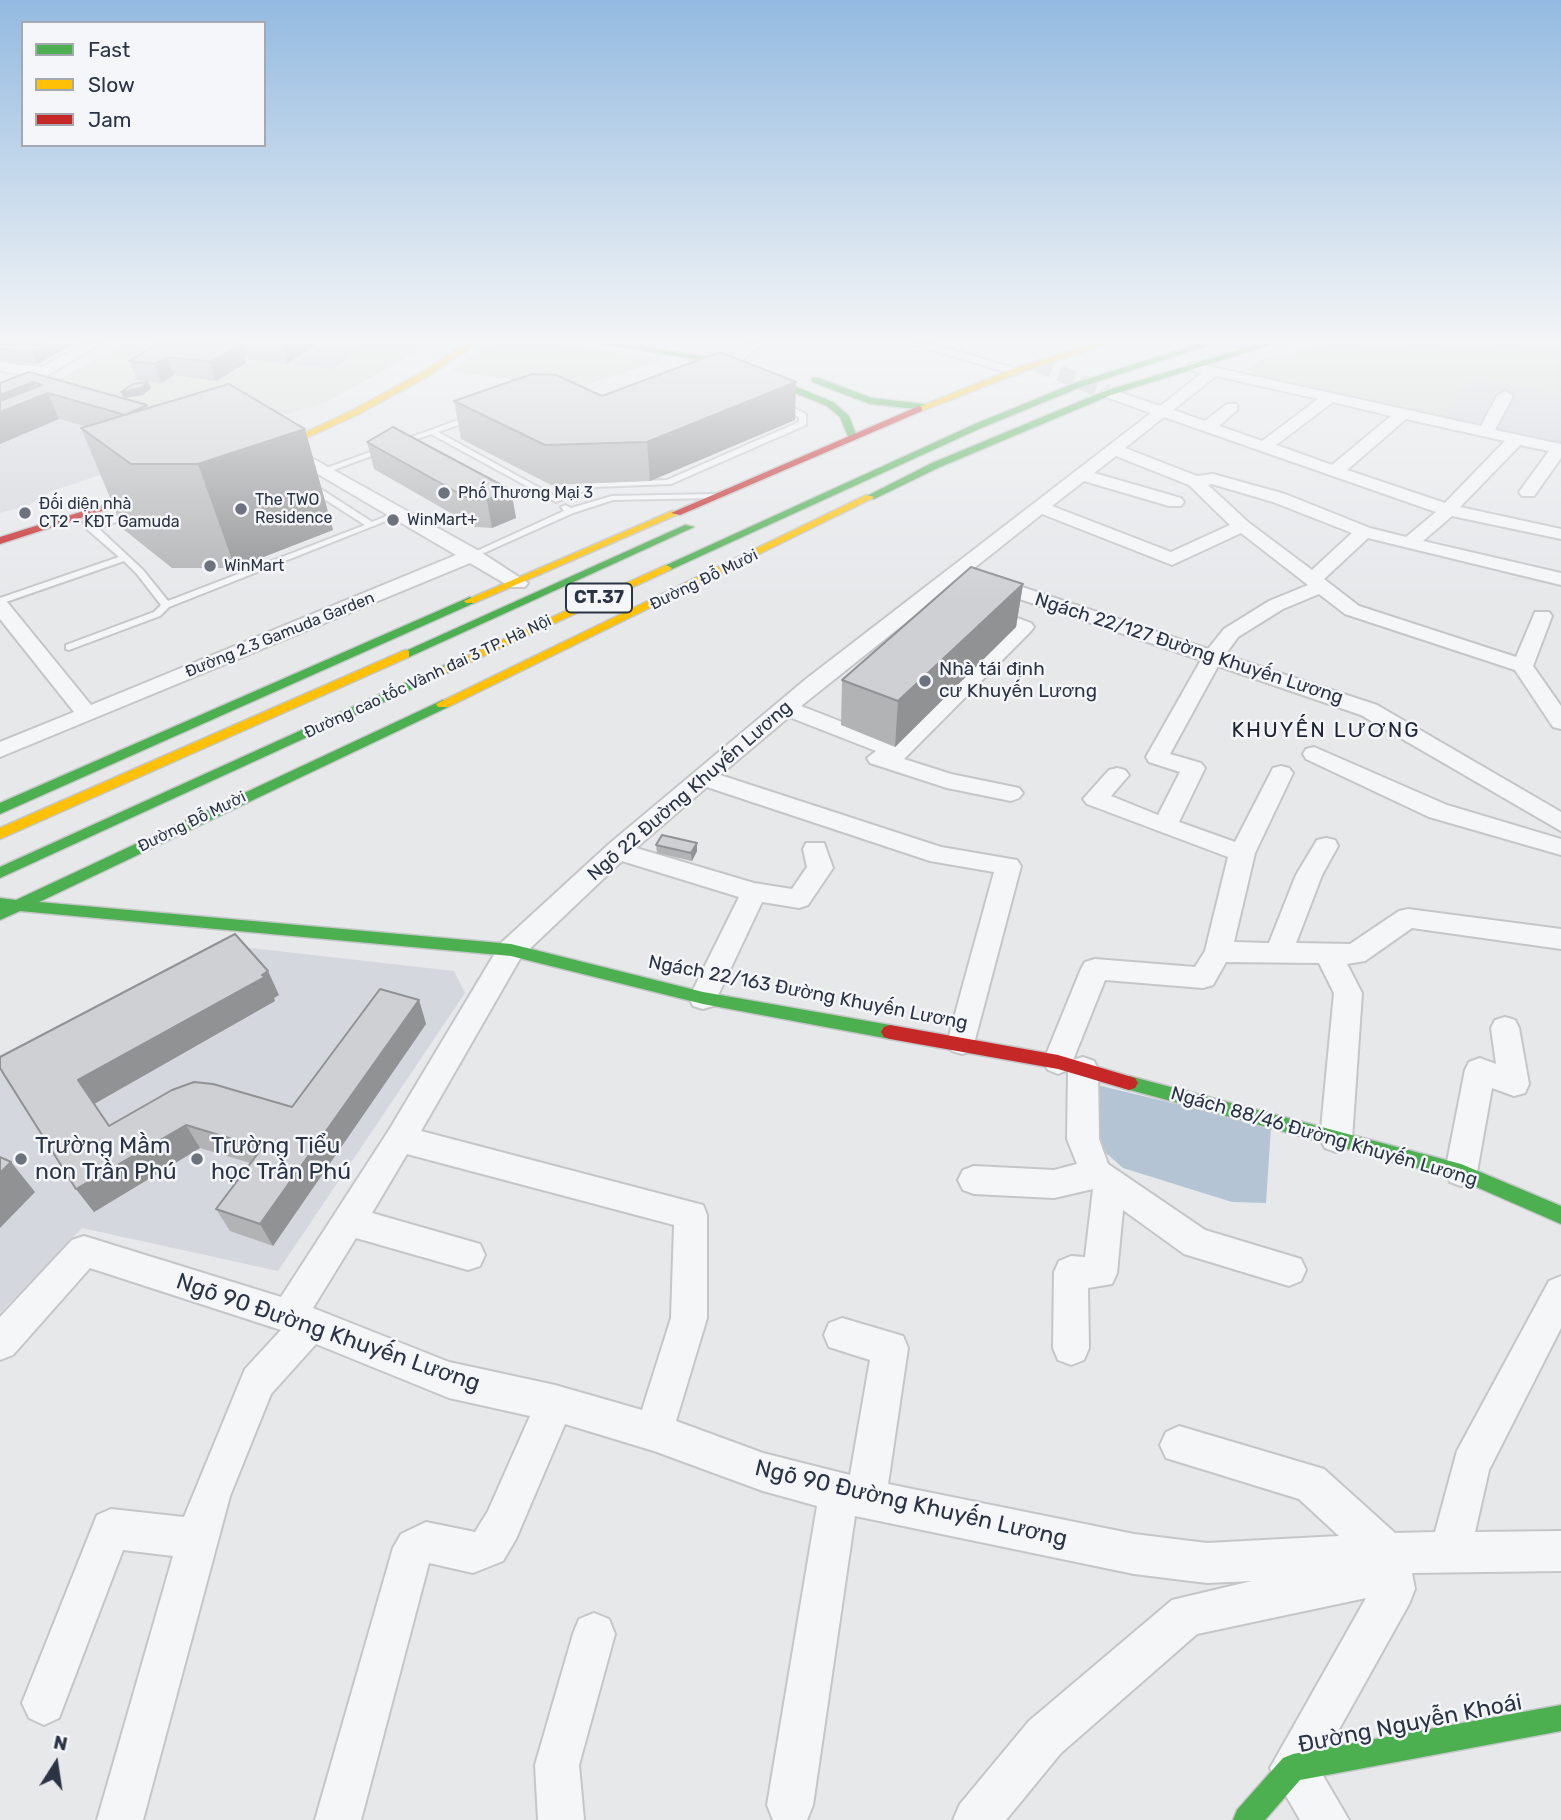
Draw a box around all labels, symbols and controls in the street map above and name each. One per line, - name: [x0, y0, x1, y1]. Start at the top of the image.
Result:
- legend: [21, 21, 266, 147]
- text: Fast: [88, 37, 130, 62]
- text: Slow: [88, 72, 135, 97]
- text: Jam: [88, 107, 132, 132]
- place label: Phố Thương Mại 3: [458, 483, 593, 503]
- marker: Phố Thương Mại 3: [436, 485, 452, 501]
- place label: The TWO Residence: [255, 490, 332, 528]
- place label: Đối diện nhà CT2 - KĐT Gamuda: [39, 494, 180, 532]
- marker: The TWO Residence: [233, 501, 249, 517]
- marker: Đối diện nhà CT2 - KĐT Gamuda: [17, 505, 33, 521]
- place label: WinMart+: [407, 510, 477, 530]
- marker: WinMart+: [385, 512, 401, 528]
- street label: Đường Đỗ Mười: [647, 546, 761, 614]
- place label: WinMart: [224, 556, 284, 576]
- marker: WinMart: [202, 558, 218, 574]
- road number: CT.37: [566, 584, 632, 612]
- street label: Đường 2.3 Gamuda Garden: [183, 588, 377, 682]
- street label: Ngách 22/127 Đường Khuyến Lương: [1032, 588, 1346, 710]
- street label: Đường cao tốc Vành đai 3 TP. Hà Nội: [301, 611, 555, 743]
- place label: Nhà tái định cư Khuyến Lương: [939, 659, 1097, 703]
- marker: Nhà tái định cư Khuyến Lương: [917, 673, 933, 689]
- street label: Ngõ 22 Đường Khuyến Lương: [583, 696, 797, 886]
- district label: KHUYẾN LƯƠNG: [1233, 718, 1419, 744]
- street label: Đường Đỗ Mười: [135, 788, 249, 856]
- street label: Ngách 22/163 Đường Khuyến Lương: [646, 951, 970, 1035]
- street label: Ngách 88/46 Đường Khuyến Lương: [1168, 1082, 1480, 1192]
- place label: Trường Mầm non Trần Phú: [35, 1132, 177, 1186]
- place label: Trường Tiểu học Trần Phú: [211, 1132, 351, 1186]
- marker: Trường Mầm non Trần Phú: [13, 1151, 29, 1167]
- marker: Trường Tiểu học Trần Phú: [189, 1151, 205, 1167]
- street label: Ngõ 90 Đường Khuyến Lương: [172, 1268, 484, 1398]
- street label: Ngõ 90 Đường Khuyến Lương: [752, 1455, 1070, 1553]
- street label: Đường Nguyễn Khoái: [1296, 1689, 1524, 1759]
- north arrow: [21, 1729, 91, 1799]
- text: N: [51, 1730, 70, 1756]

